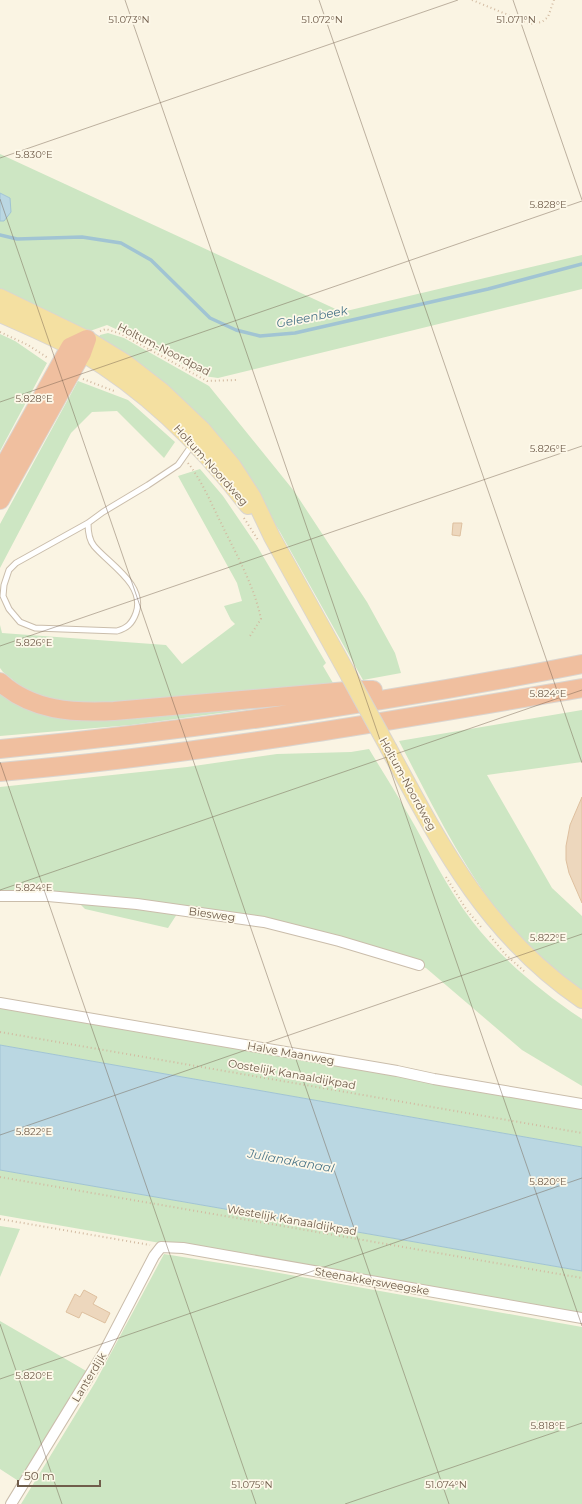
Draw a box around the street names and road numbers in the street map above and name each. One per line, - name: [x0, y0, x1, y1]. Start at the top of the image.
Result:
- street label: Holtum-Noordpad: [115, 320, 213, 378]
- street label: Holtum-Noordweg: [171, 421, 251, 509]
- street label: Holtum-Noordweg: [377, 735, 439, 833]
- street label: Biesweg: [188, 904, 236, 924]
- street label: Halve Maanweg: [246, 1038, 336, 1068]
- street label: Oostelijk Kanaaldijkpad: [227, 1056, 357, 1092]
- street label: Westelijk Kanaaldijkpad: [226, 1202, 358, 1238]
- street label: Steenakkersweegske: [314, 1264, 431, 1298]
- street label: Lanterdijk: [69, 1349, 110, 1404]

